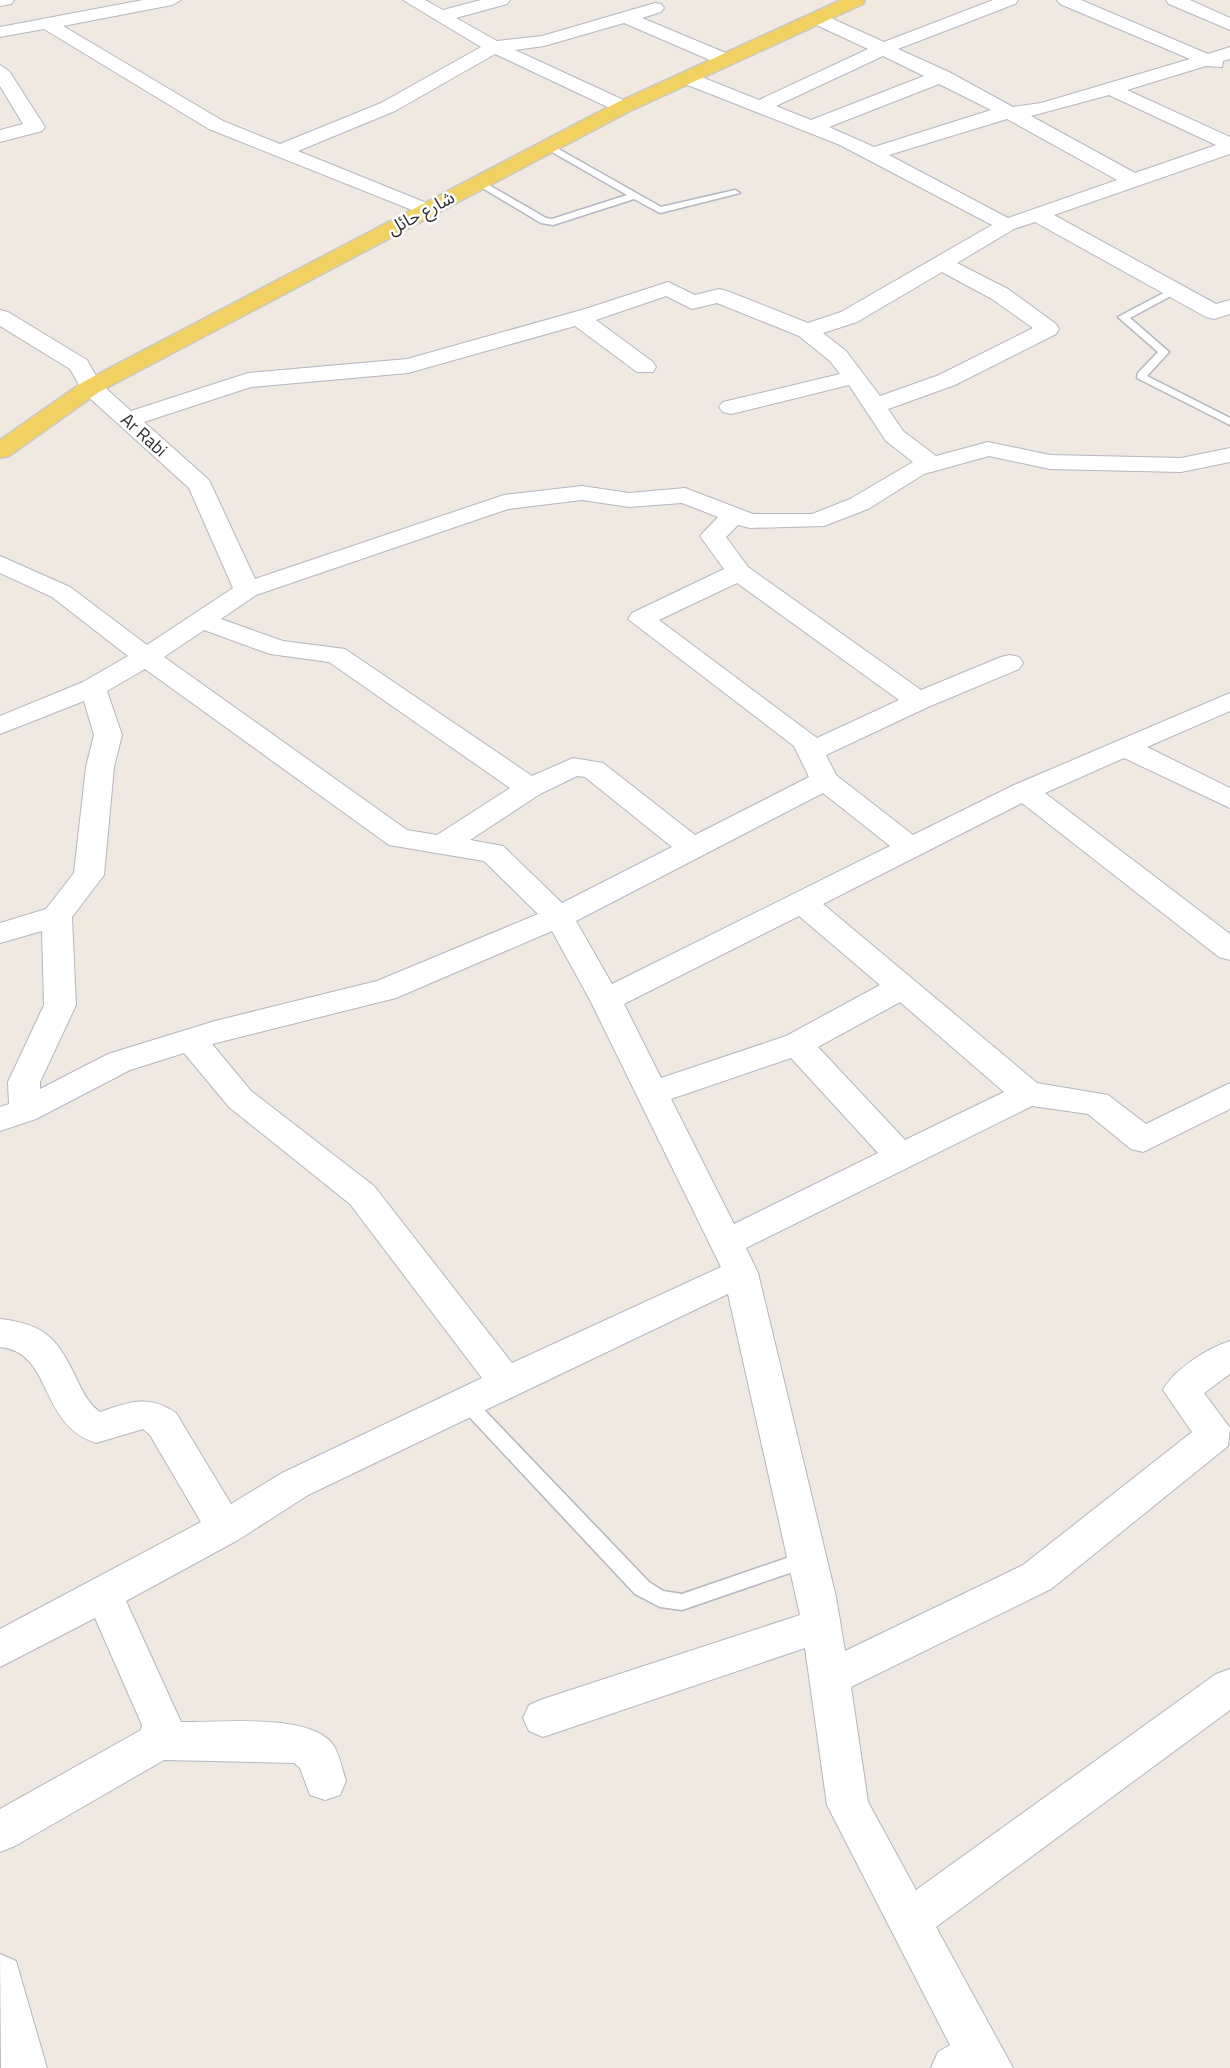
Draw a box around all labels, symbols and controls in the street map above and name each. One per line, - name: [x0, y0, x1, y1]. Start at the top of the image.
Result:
- street label: شارع حائل: [382, 184, 460, 242]
- street label: Ar Rabi: [115, 406, 174, 463]

